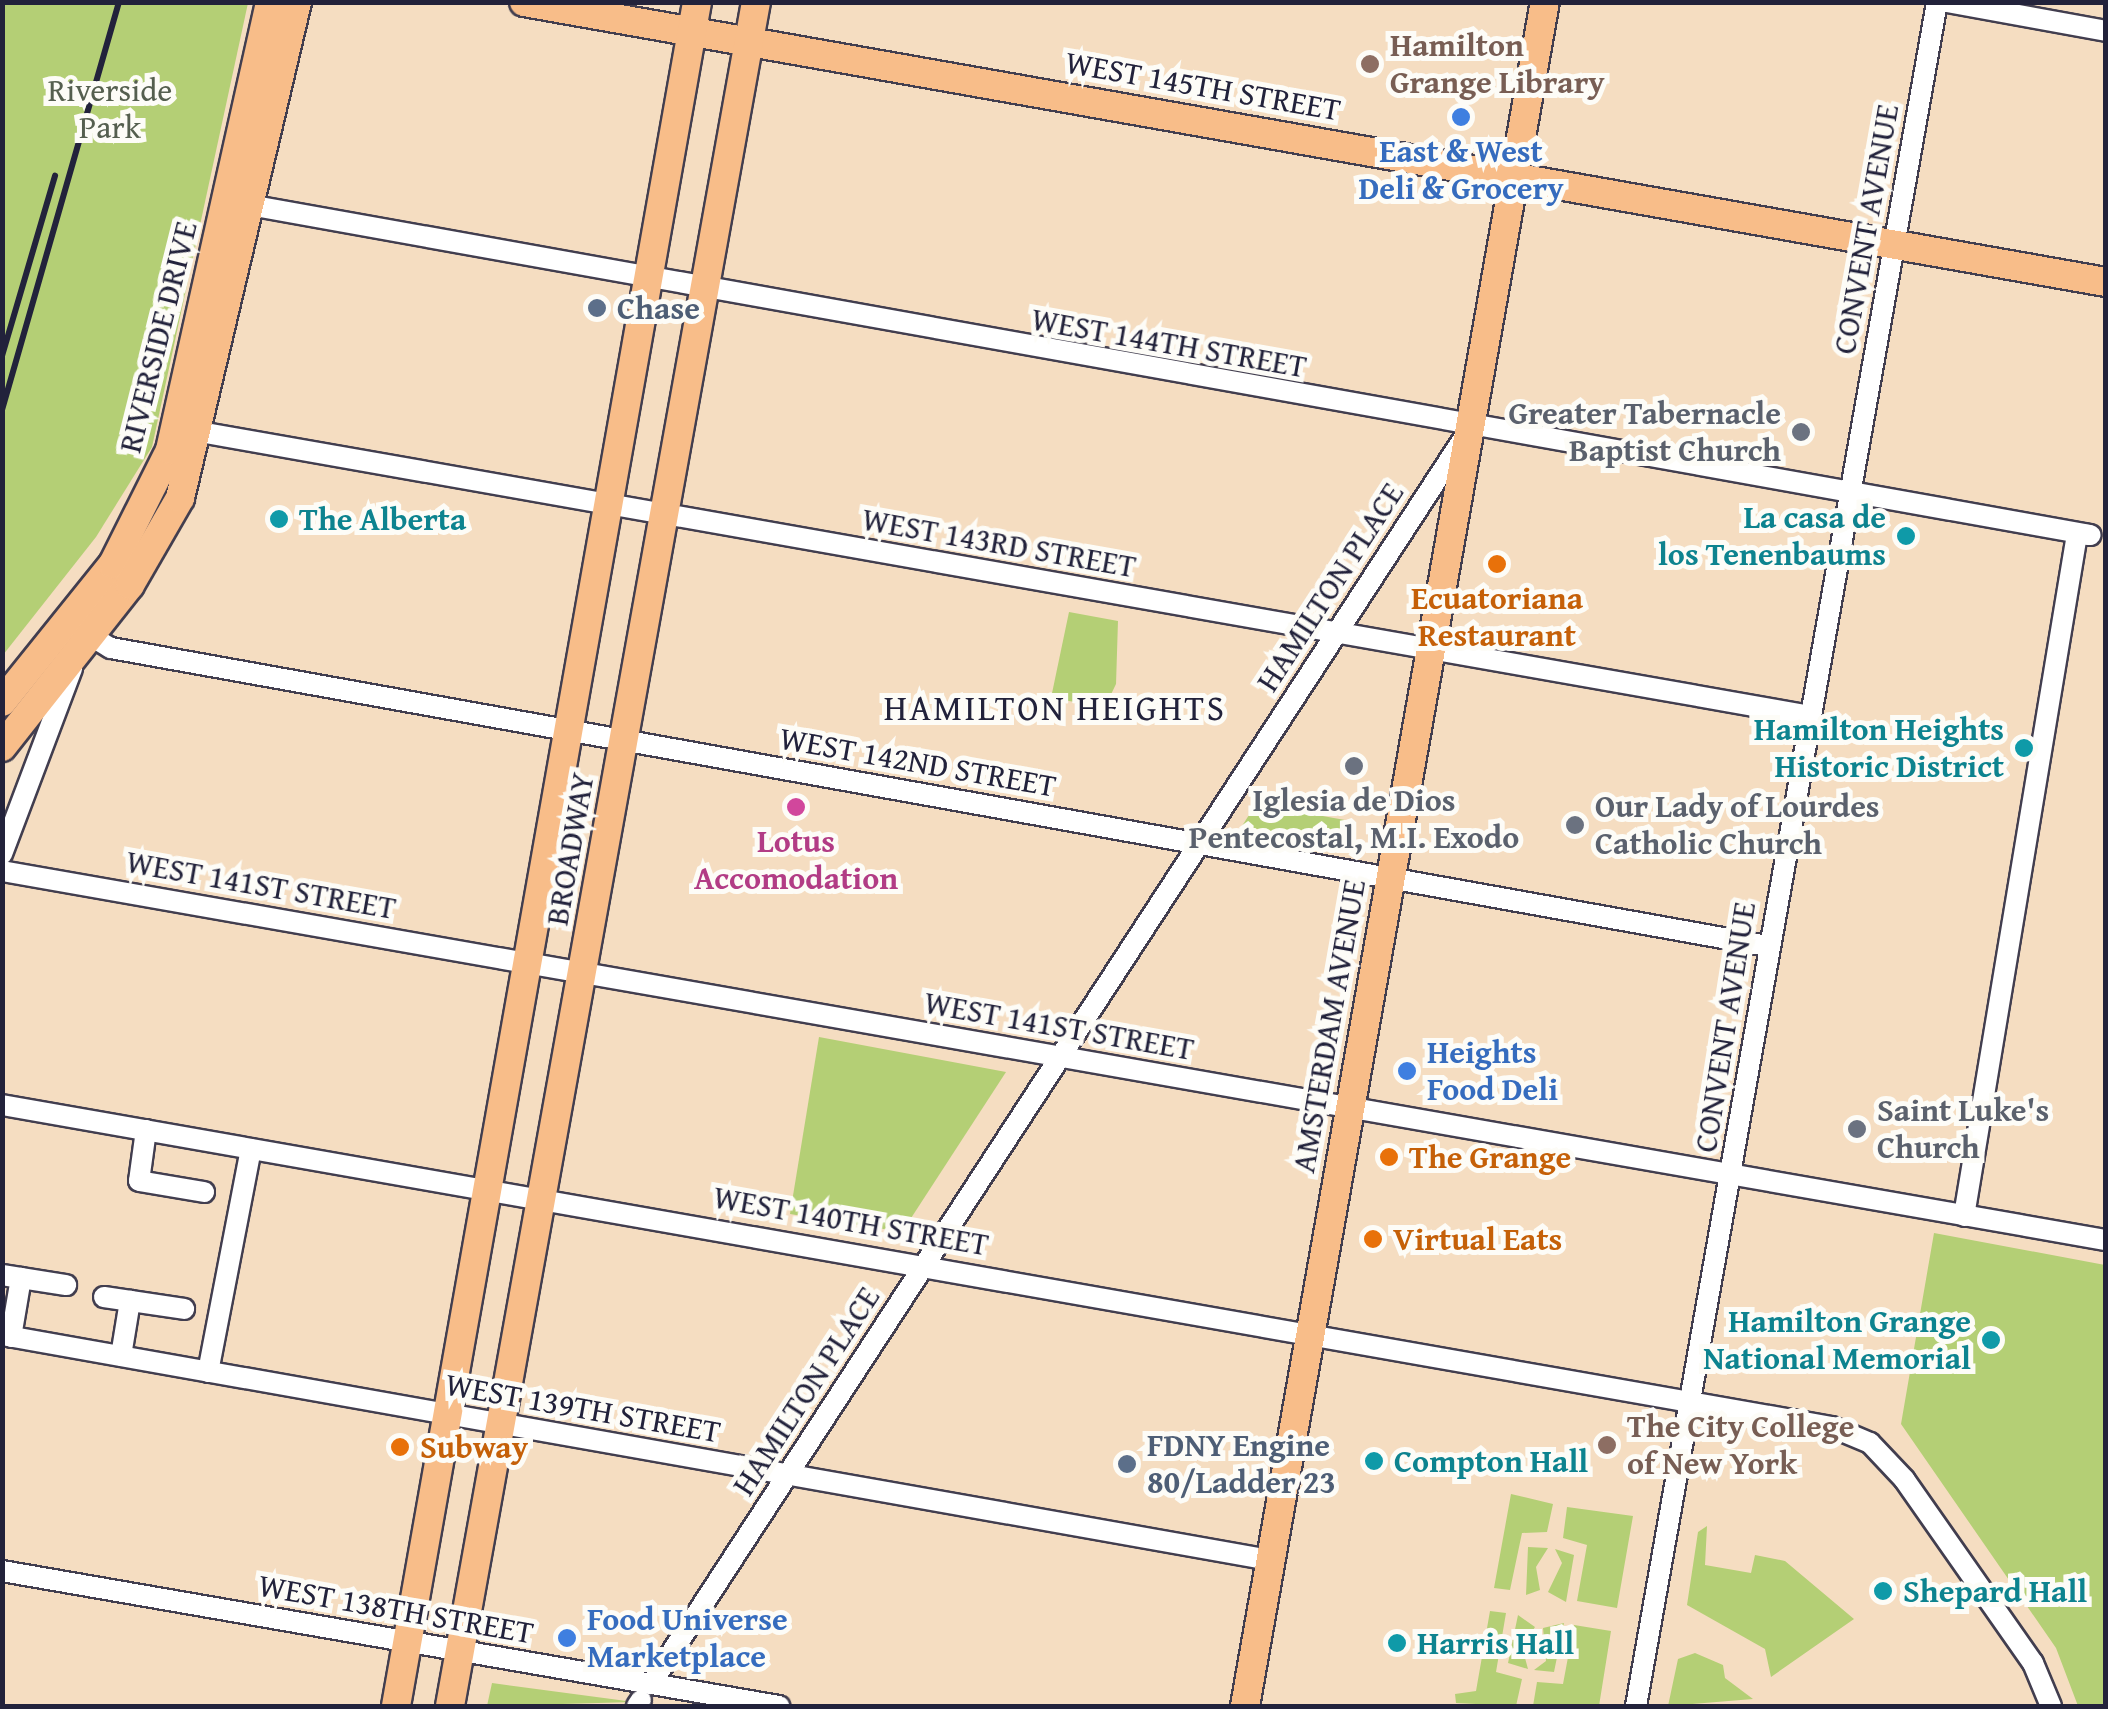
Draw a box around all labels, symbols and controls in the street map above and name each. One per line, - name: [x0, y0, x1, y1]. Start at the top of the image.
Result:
- place label: Hamilton Grange Library: [1390, 27, 1605, 102]
- street label: WEST 145TH STREET: [1062, 43, 1344, 129]
- marker: Hamilton Grange Library: [1359, 53, 1381, 75]
- park label: Riverside Park: [48, 72, 172, 147]
- street label: CONVENT AVENUE: [1825, 101, 1907, 357]
- marker: East & West Deli & Grocery: [1450, 106, 1472, 128]
- place label: East & West Deli & Grocery: [1358, 133, 1564, 208]
- street label: RIVERSIDE DRIVE: [111, 217, 205, 457]
- place label: Chase: [617, 289, 700, 327]
- marker: Chase: [586, 297, 608, 319]
- street label: WEST 144TH STREET: [1028, 300, 1310, 386]
- place label: Greater Tabernacle Baptist Church: [1508, 395, 1781, 470]
- marker: Greater Tabernacle Baptist Church: [1790, 421, 1812, 443]
- street label: HAMILTON PLACE: [1248, 476, 1412, 698]
- place label: La casa de los Tenenbaums: [1658, 499, 1886, 574]
- place label: The Alberta: [299, 500, 466, 538]
- street label: WEST 143RD STREET: [859, 500, 1139, 586]
- marker: The Alberta: [268, 508, 290, 530]
- marker: La casa de los Tenenbaums: [1895, 525, 1917, 547]
- marker: Ecuatoriana Restaurant: [1486, 553, 1508, 575]
- place label: Ecuatoriana Restaurant: [1411, 580, 1583, 655]
- district label: HAMILTON HEIGHTS: [884, 687, 1226, 729]
- place label: Hamilton Heights Historic District: [1754, 711, 2004, 786]
- street label: WEST 142ND STREET: [777, 719, 1059, 805]
- marker: Hamilton Heights Historic District: [2013, 737, 2035, 759]
- marker: Iglesia de Dios Pentecostal, M.I. Exodo: [1343, 755, 1365, 777]
- street label: BROADWAY: [538, 770, 602, 928]
- place label: Iglesia de Dios Pentecostal, M.I. Exodo: [1189, 782, 1519, 857]
- place label: Our Lady of Lourdes Catholic Church: [1595, 788, 1880, 863]
- marker: Lotus Accomodation: [785, 796, 807, 818]
- marker: Our Lady of Lourdes Catholic Church: [1564, 814, 1586, 836]
- place label: Lotus Accomodation: [694, 823, 898, 898]
- street label: WEST 141ST STREET: [123, 842, 399, 928]
- street label: AMSTERDAM AVENUE: [1284, 876, 1374, 1176]
- street label: CONVENT AVENUE: [1686, 899, 1764, 1155]
- street label: WEST 141ST STREET: [921, 983, 1197, 1069]
- place label: Heights Food Deli: [1427, 1034, 1558, 1109]
- marker: Heights Food Deli: [1396, 1060, 1418, 1082]
- place label: Saint Luke's Church: [1877, 1092, 2049, 1167]
- marker: Saint Luke's Church: [1846, 1118, 1868, 1140]
- place label: The Grange: [1409, 1138, 1571, 1176]
- marker: The Grange: [1378, 1146, 1400, 1168]
- street label: WEST 140TH STREET: [710, 1178, 992, 1264]
- place label: Virtual Eats: [1393, 1220, 1562, 1258]
- marker: Virtual Eats: [1362, 1228, 1384, 1250]
- street label: HAMILTON PLACE: [724, 1280, 888, 1502]
- place label: Hamilton Grange National Memorial: [1703, 1303, 1971, 1378]
- marker: Hamilton Grange National Memorial: [1980, 1329, 2002, 1351]
- street label: WEST 139TH STREET: [442, 1365, 724, 1451]
- place label: The City College of New York: [1627, 1408, 1854, 1483]
- place label: FDNY Engine 80/Ladder 23: [1147, 1427, 1336, 1502]
- place label: Subway: [420, 1428, 528, 1466]
- marker: The City College of New York: [1596, 1434, 1618, 1456]
- marker: Subway: [389, 1436, 411, 1458]
- place label: Compton Hall: [1394, 1442, 1588, 1480]
- marker: Compton Hall: [1363, 1450, 1385, 1472]
- marker: FDNY Engine 80/Ladder 23: [1116, 1453, 1138, 1475]
- street label: WEST 138TH STREET: [255, 1566, 537, 1652]
- place label: Shepard Hall: [1903, 1572, 2087, 1610]
- marker: Shepard Hall: [1872, 1580, 1894, 1602]
- place label: Food Universe Marketplace: [587, 1601, 788, 1676]
- place label: Harris Hall: [1417, 1624, 1574, 1662]
- marker: Food Universe Marketplace: [556, 1627, 578, 1649]
- marker: Harris Hall: [1386, 1632, 1408, 1654]

